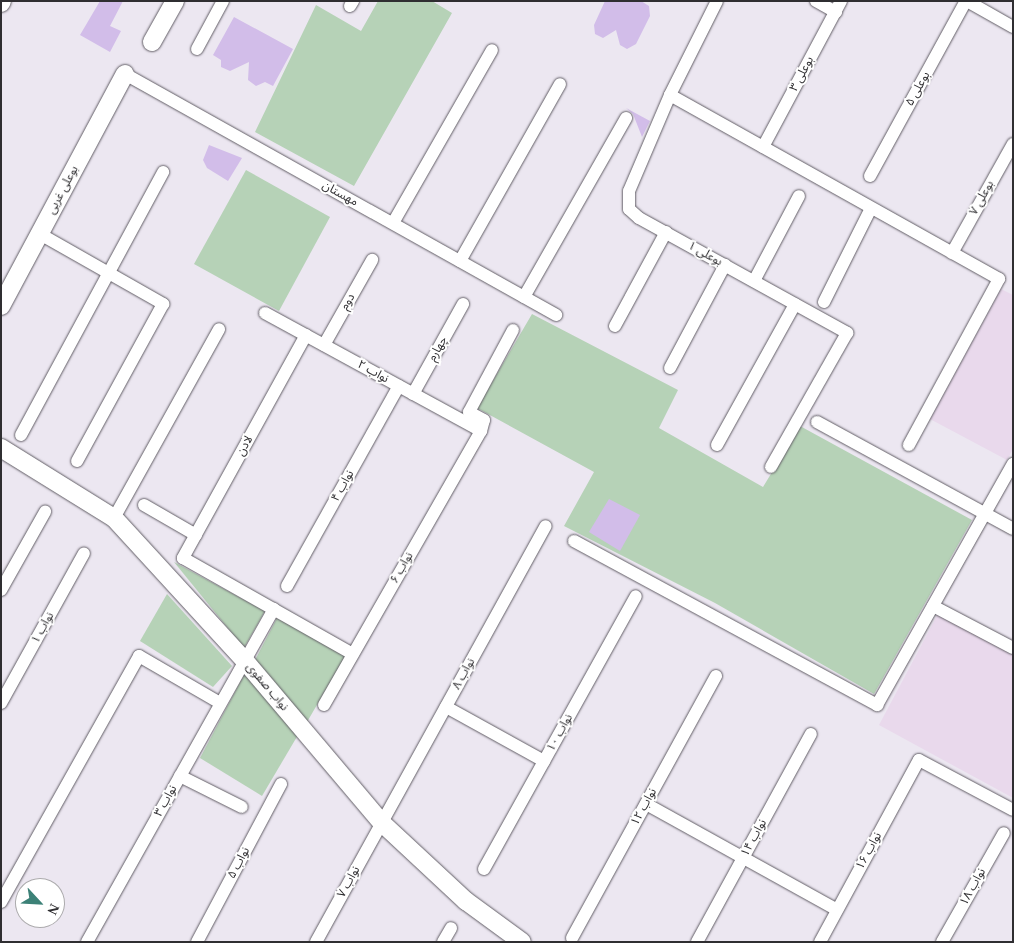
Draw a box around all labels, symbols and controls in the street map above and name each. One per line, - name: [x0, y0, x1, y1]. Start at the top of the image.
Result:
- street label: بوعلی ۳: [787, 54, 817, 94]
- street label: بوعلی ۵: [903, 69, 933, 109]
- street label: بوعلی غربی: [44, 163, 82, 217]
- street label: مهستان: [320, 178, 360, 210]
- street label: بوعلی ۷: [967, 178, 997, 218]
- street label: بوعلی ۱: [685, 239, 725, 269]
- street label: دوم: [338, 291, 358, 313]
- street label: چهارم: [425, 334, 451, 364]
- street label: نواب ۲: [355, 358, 391, 386]
- street label: لادن: [234, 433, 256, 459]
- street label: نواب ۴: [329, 468, 357, 504]
- street label: نواب ۶: [387, 550, 417, 586]
- street label: نواب ۱: [29, 610, 57, 646]
- street label: نواب ۸: [450, 656, 478, 692]
- street label: نواب صفوی: [243, 660, 291, 714]
- street label: نواب ۱۰: [544, 712, 576, 754]
- street label: نواب ۳: [152, 783, 180, 819]
- street label: نواب ۱۲: [628, 786, 660, 828]
- street label: نواب ۱۴: [738, 817, 770, 859]
- street label: نواب ۱۶: [853, 830, 885, 872]
- street label: نواب ۵: [225, 845, 253, 881]
- street label: نواب ۷: [335, 864, 363, 900]
- street label: نواب ۱۸: [957, 866, 989, 908]
- north arrow: [15, 878, 65, 928]
- text: N: [44, 901, 62, 917]

